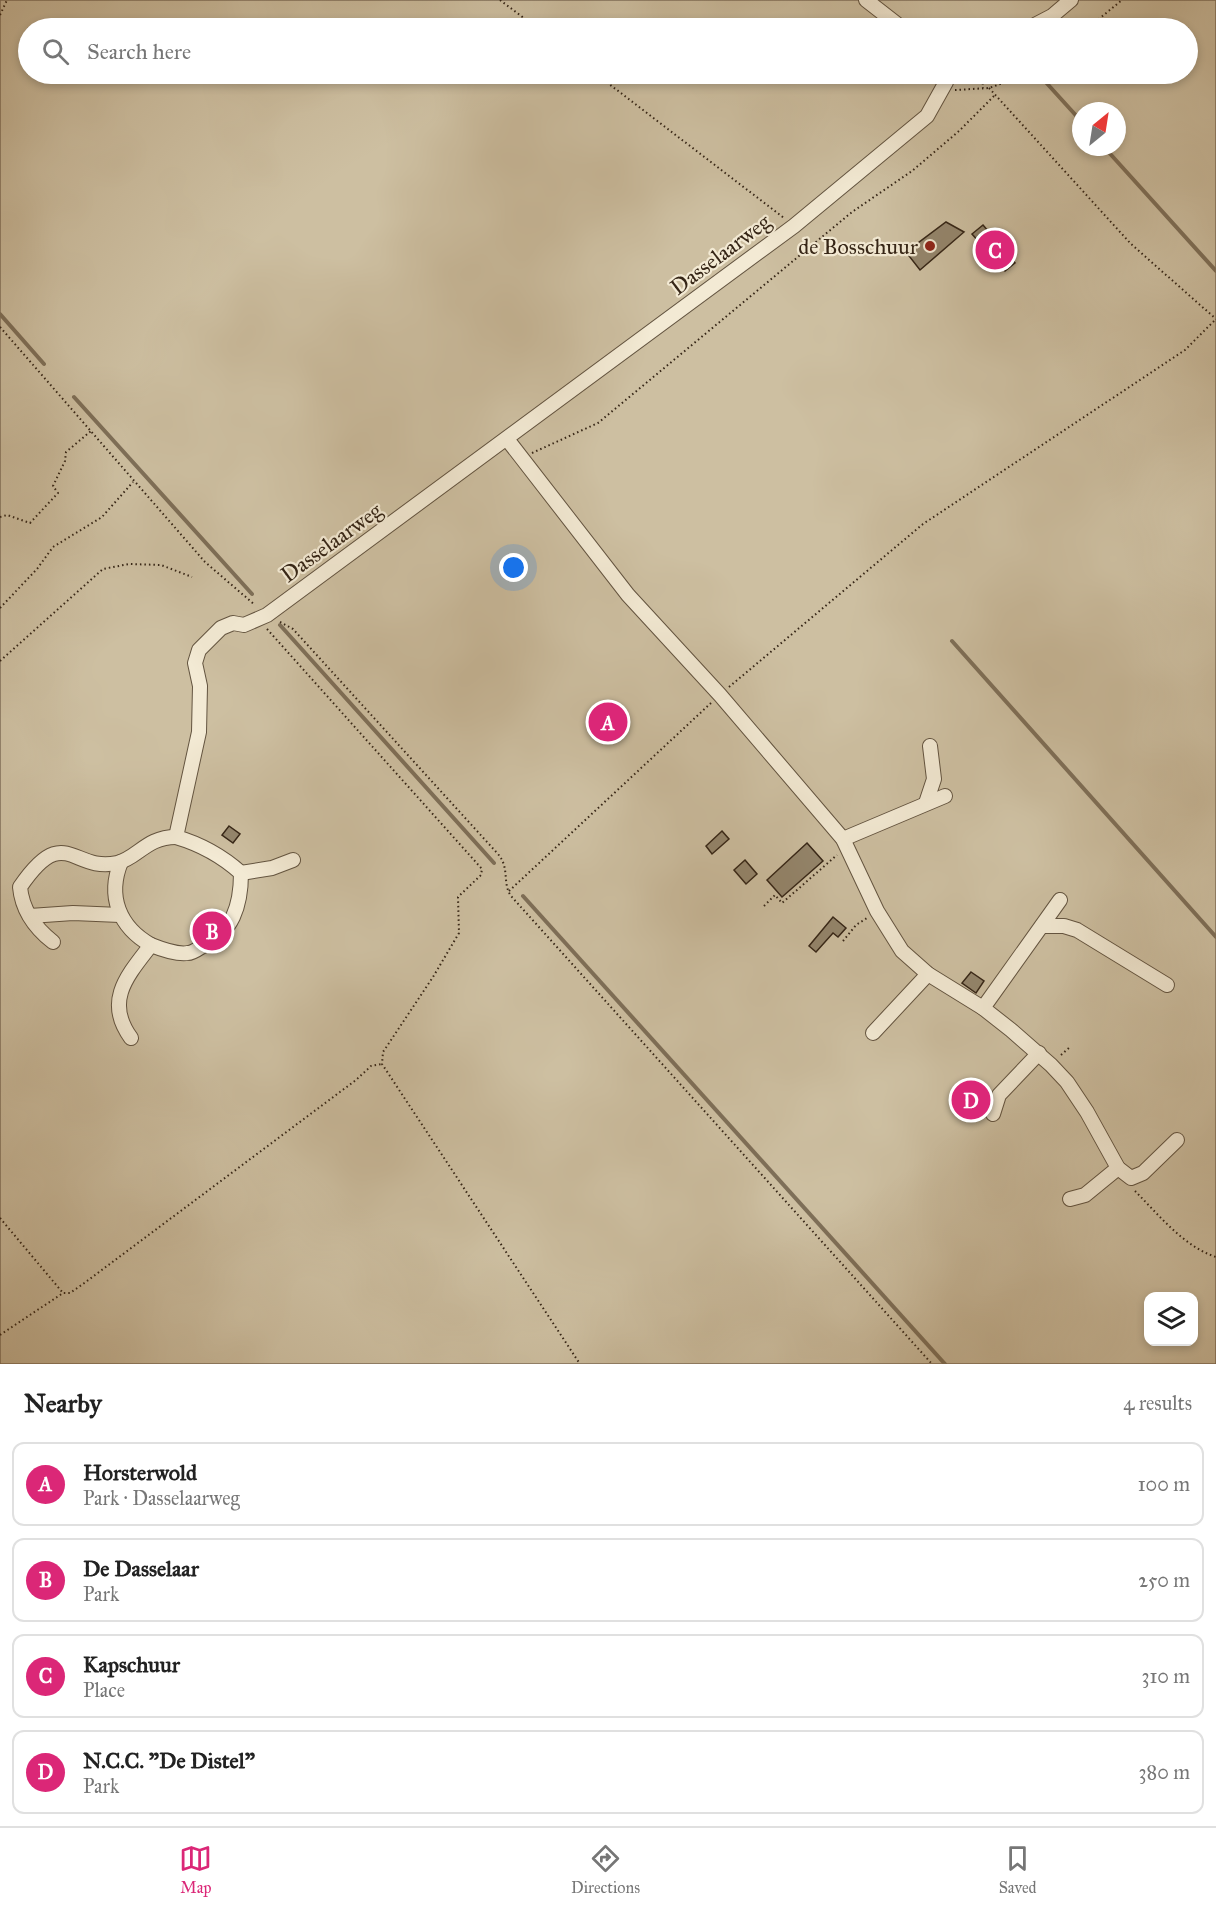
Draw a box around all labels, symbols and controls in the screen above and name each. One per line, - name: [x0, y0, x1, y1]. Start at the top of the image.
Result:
- search box: [18, 18, 1198, 84]
- icon: search: [39, 35, 72, 68]
- text: Search here: [87, 38, 191, 65]
- north arrow: [1072, 102, 1126, 156]
- street label: Dasselaarweg: [665, 208, 776, 301]
- pin: C: [976, 228, 1014, 272]
- place label: de Bosschuur: [798, 233, 919, 260]
- marker: de Bosschuur: [923, 239, 937, 253]
- street label: Dasselaarweg: [275, 496, 388, 588]
- your location: [499, 553, 528, 582]
- pin: A: [588, 700, 628, 744]
- pin: B: [192, 908, 232, 954]
- pin: D: [952, 1078, 990, 1122]
- map controls: [1144, 1292, 1198, 1346]
- button: layers: [1144, 1292, 1198, 1346]
- text: Nearby: [24, 1387, 102, 1419]
- text: 4 results: [1123, 1391, 1192, 1415]
- text: Horsterwold: [83, 1459, 197, 1486]
- text: A: [39, 1472, 52, 1496]
- text: 100 m: [1138, 1472, 1190, 1496]
- text: Park · Dasselaarweg: [83, 1486, 240, 1510]
- text: De Dasselaar: [83, 1555, 199, 1582]
- text: B: [39, 1568, 52, 1592]
- text: 250 m: [1138, 1568, 1190, 1592]
- text: Park: [83, 1582, 119, 1606]
- text: Kapschuur: [83, 1651, 180, 1678]
- text: C: [39, 1664, 52, 1688]
- text: 310 m: [1141, 1664, 1190, 1688]
- text: Place: [83, 1678, 125, 1702]
- text: N.C.C. "De Distel": [83, 1747, 255, 1774]
- text: D: [38, 1760, 53, 1784]
- text: 380 m: [1139, 1760, 1190, 1784]
- text: Park: [83, 1774, 119, 1798]
- tab: Map: [179, 1842, 212, 1897]
- tab: Directions: [571, 1842, 640, 1897]
- tab: Saved: [999, 1842, 1037, 1897]

